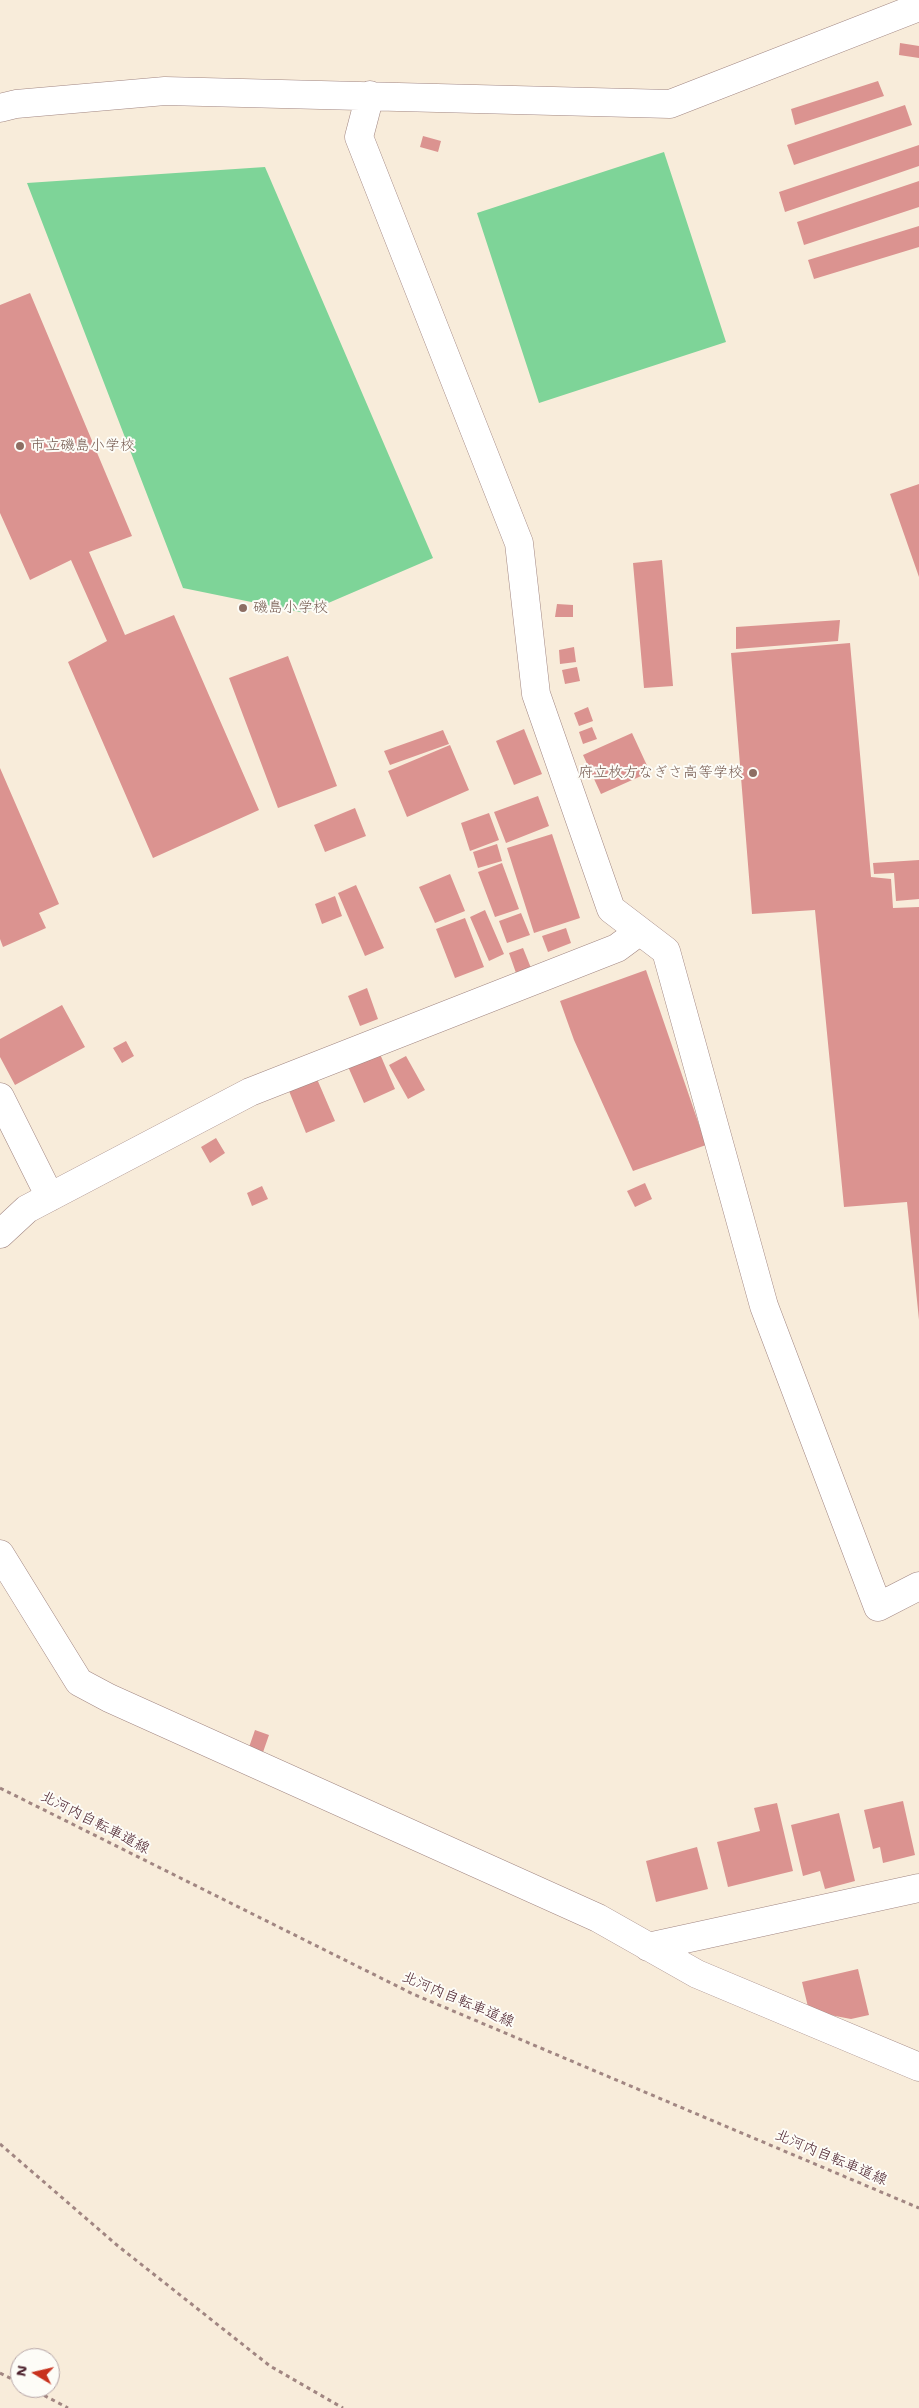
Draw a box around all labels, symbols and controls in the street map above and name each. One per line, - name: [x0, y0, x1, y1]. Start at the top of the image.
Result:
- place label: 市立磯島小学校: [30, 437, 135, 455]
- marker: 市立磯島小学校: [14, 440, 26, 452]
- place label: 磯島小学校: [253, 599, 328, 617]
- marker: 磯島小学校: [237, 602, 249, 614]
- place label: 府立枚方なぎさ高等学校: [578, 764, 743, 782]
- marker: 府立枚方なぎさ高等学校: [747, 767, 759, 779]
- street label: 北河内自転車道線: [37, 1788, 153, 1858]
- street label: 北河内自転車道線: [399, 1968, 517, 2032]
- street label: 北河内自転車道線: [772, 2126, 890, 2190]
- north arrow: [10, 2348, 60, 2398]
- text: N: [11, 2364, 31, 2378]

